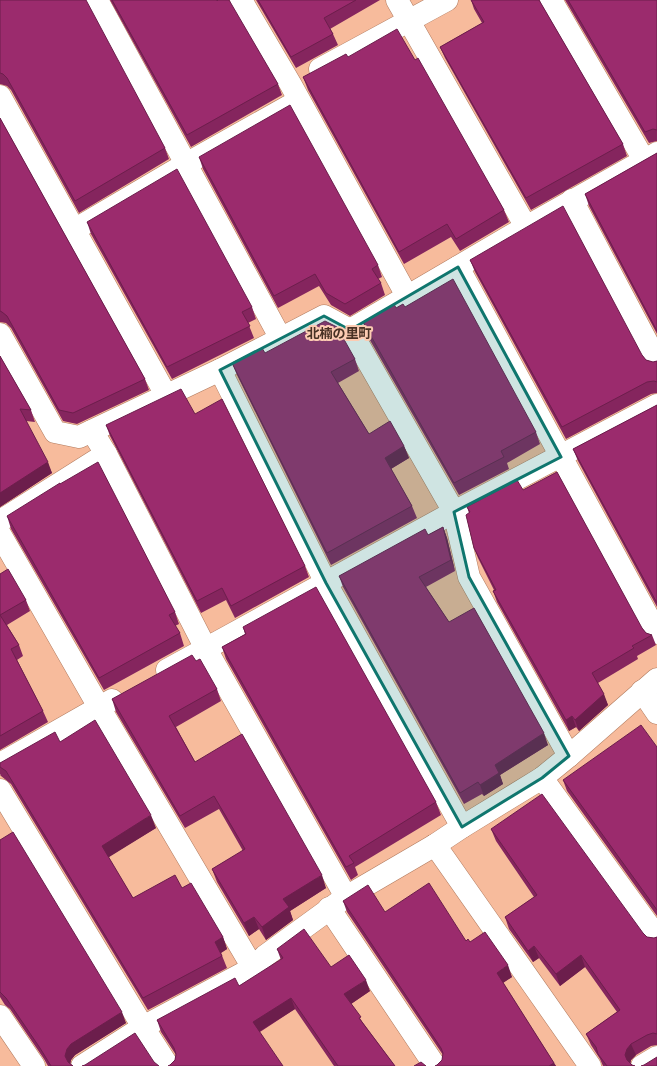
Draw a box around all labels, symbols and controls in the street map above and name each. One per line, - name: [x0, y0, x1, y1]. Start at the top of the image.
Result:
- district label: 北楠の里町: [306, 326, 372, 341]

